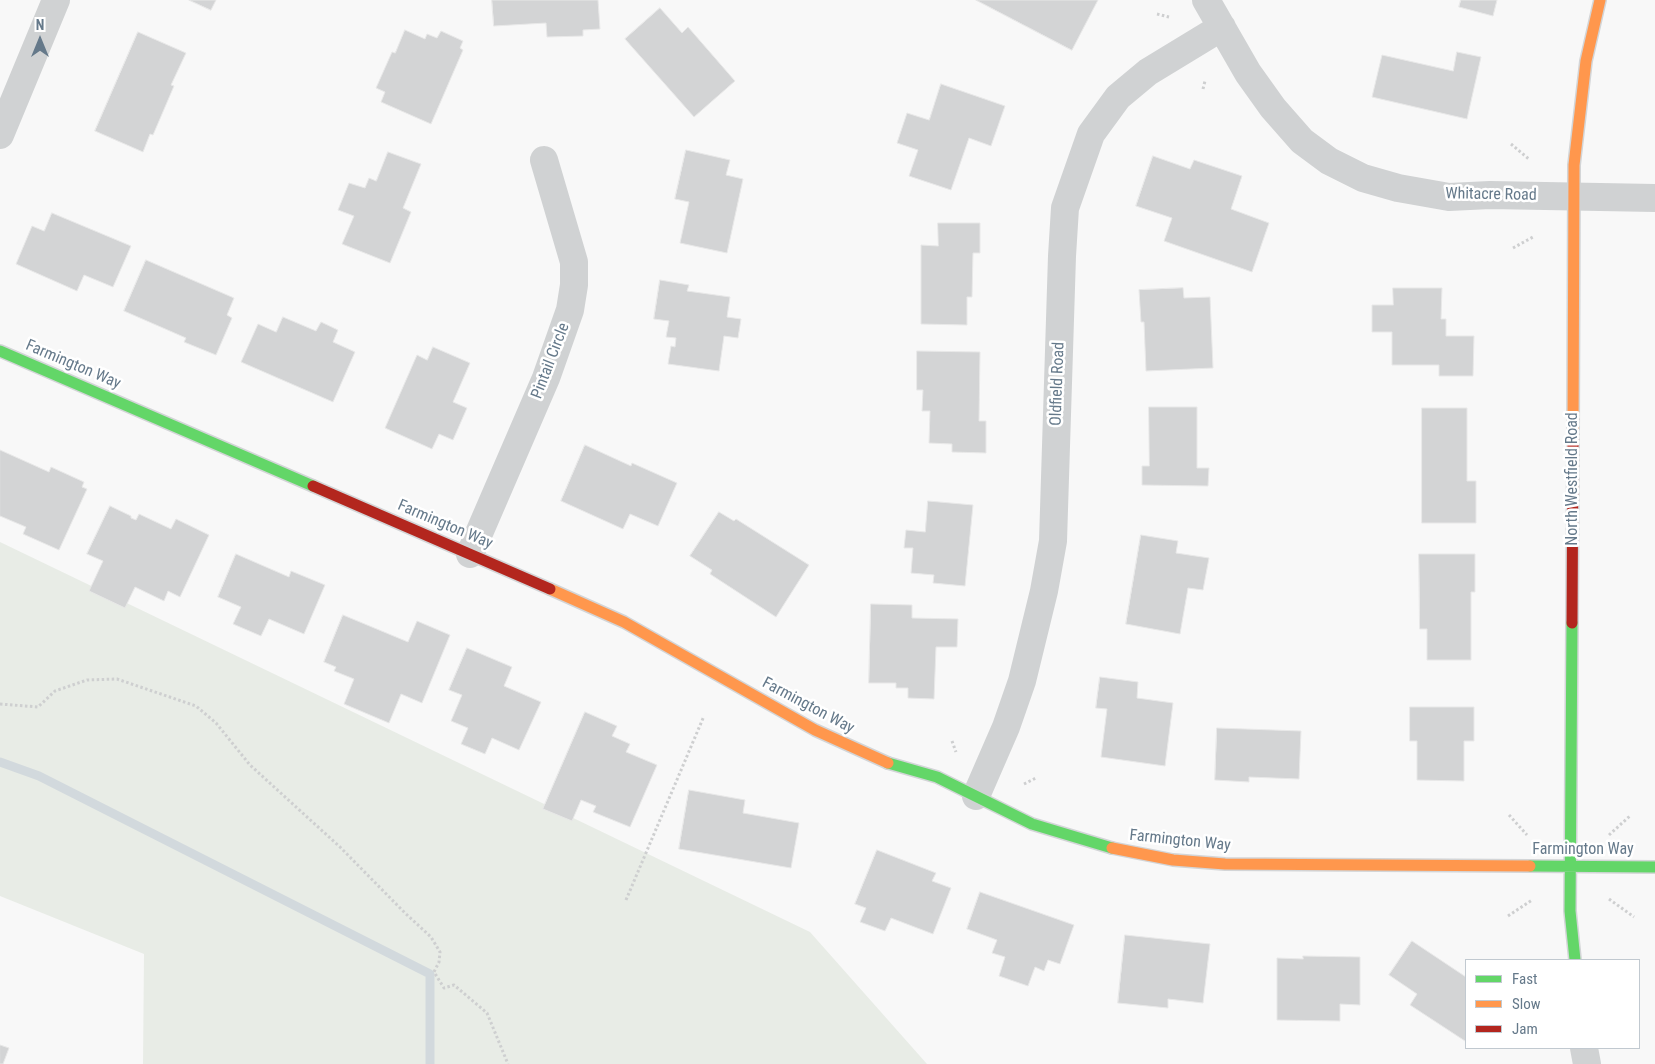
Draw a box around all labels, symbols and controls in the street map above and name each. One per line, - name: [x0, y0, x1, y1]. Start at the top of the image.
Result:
- north arrow: [15, 15, 65, 65]
- text: N: [36, 17, 44, 33]
- street label: Whitacre Road: [1445, 185, 1537, 205]
- street label: Pintail Circle: [528, 320, 574, 402]
- street label: Farmington Way: [23, 336, 123, 394]
- street label: Oldfield Road: [1047, 342, 1069, 426]
- street label: North Westfield Road: [1563, 412, 1583, 546]
- street label: Farmington Way: [395, 496, 495, 554]
- street label: Farmington Way: [759, 674, 857, 738]
- street label: Farmington Way: [1129, 826, 1231, 856]
- street label: Farmington Way: [1532, 840, 1634, 860]
- legend: [1465, 959, 1640, 1049]
- text: Fast: [1512, 970, 1537, 988]
- text: Slow: [1512, 995, 1541, 1013]
- text: Jam: [1512, 1020, 1538, 1038]

